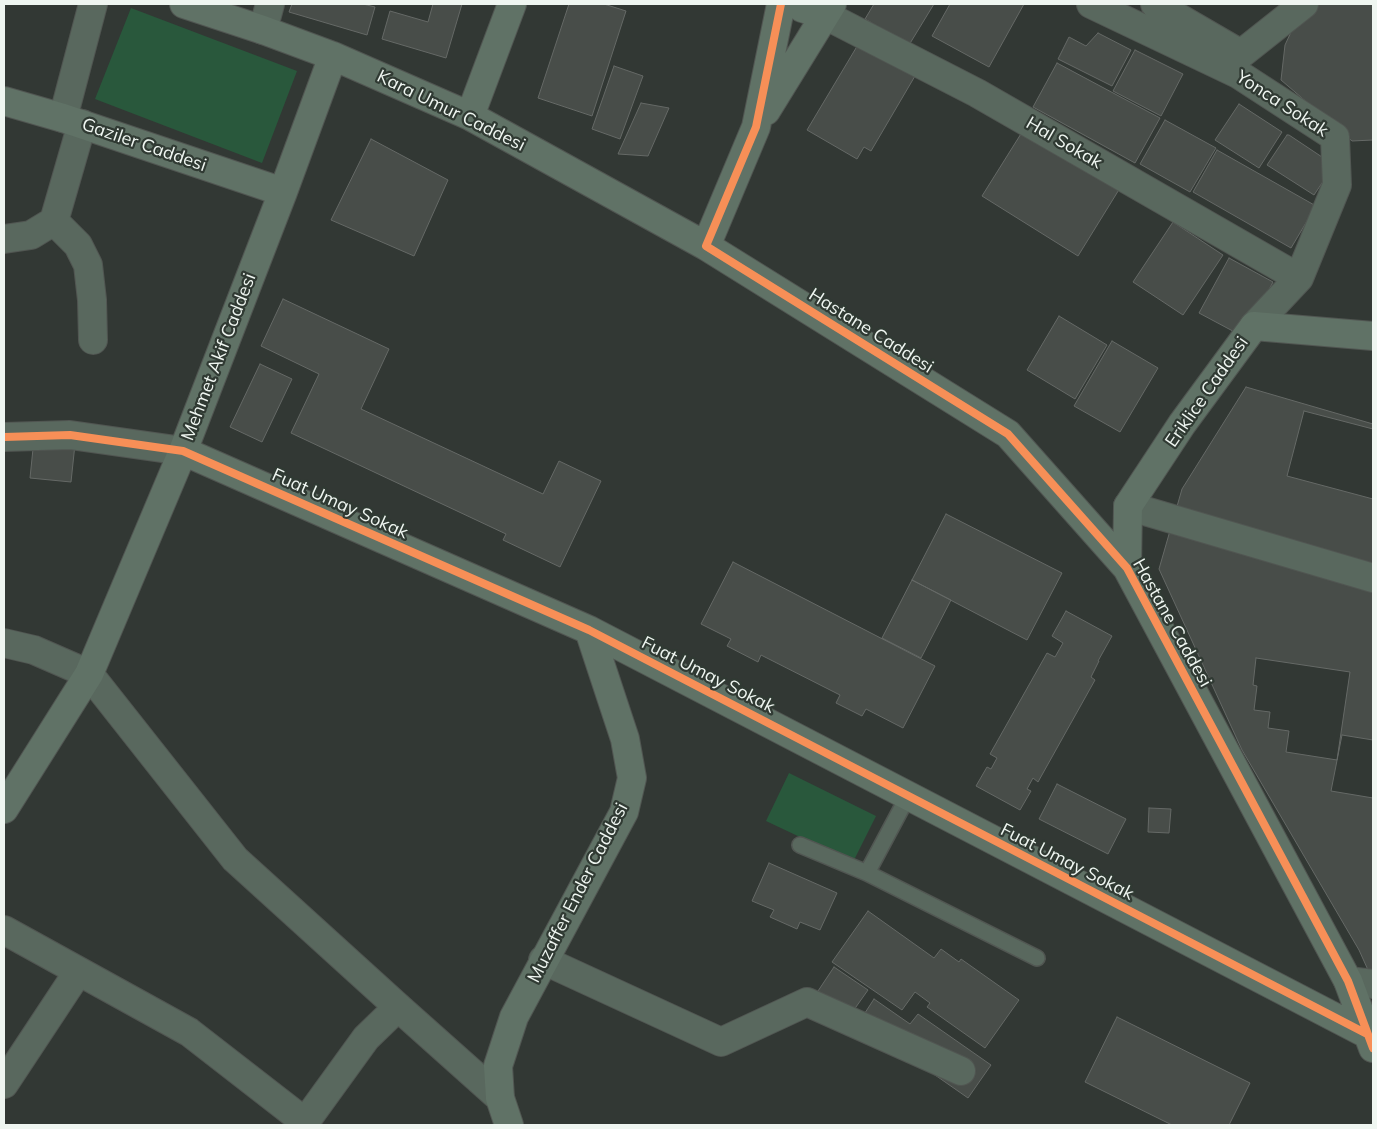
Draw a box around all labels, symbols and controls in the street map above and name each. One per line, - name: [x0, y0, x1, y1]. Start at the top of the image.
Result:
- street label: Kara Umur Caddesi: [373, 66, 529, 156]
- street label: Yonca Sokak: [1232, 66, 1332, 142]
- street label: Hal Sokak: [1022, 113, 1106, 173]
- street label: Gaziler Caddesi: [79, 114, 209, 176]
- street label: Mehmet Akif Caddesi: [177, 270, 261, 444]
- street label: Hastane Caddesi: [805, 284, 937, 378]
- street label: Eriklice Caddesi: [1161, 333, 1253, 451]
- street label: Fuat Umay Sokak: [269, 464, 411, 544]
- street label: Hastane Caddesi: [1128, 555, 1216, 691]
- street label: Fuat Umay Sokak: [638, 632, 778, 718]
- street label: Muzaffer Ender Caddesi: [523, 799, 633, 987]
- street label: Fuat Umay Sokak: [997, 819, 1137, 905]

